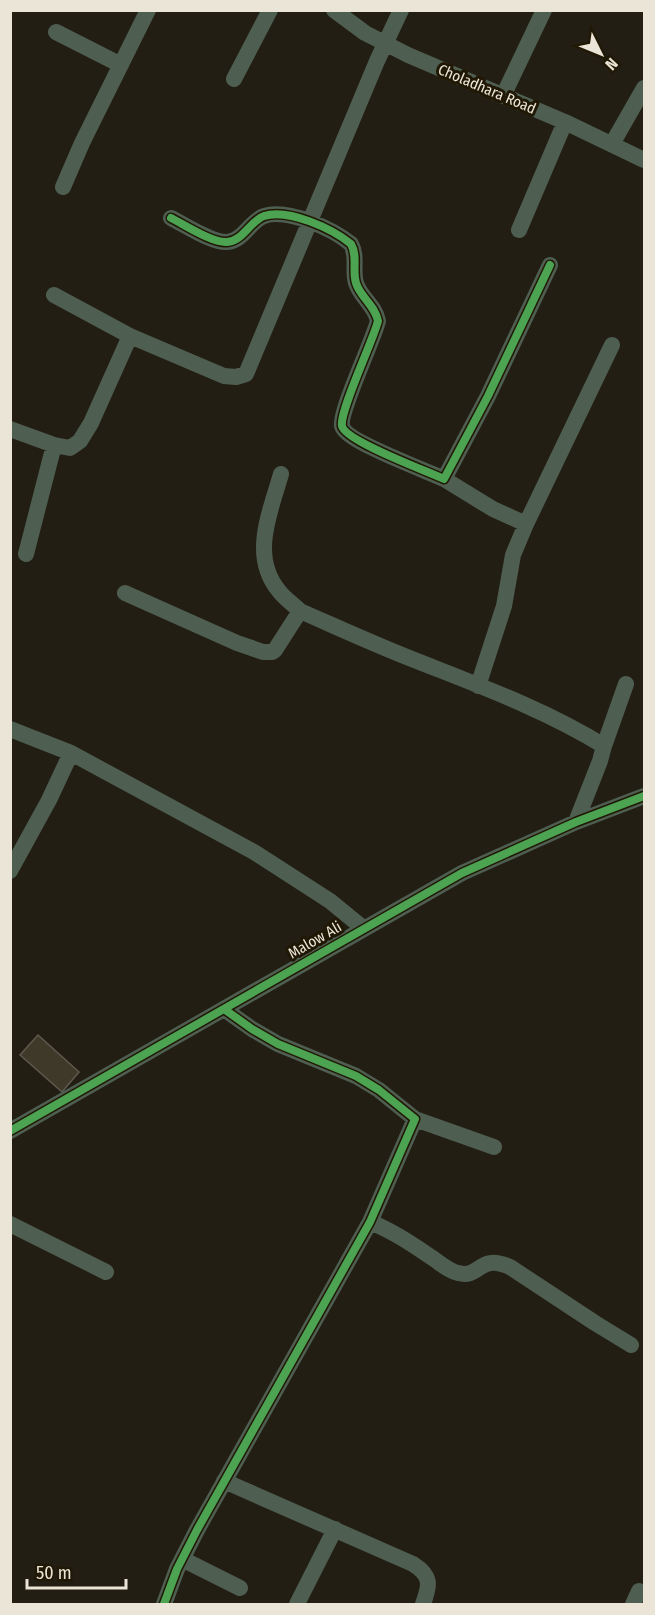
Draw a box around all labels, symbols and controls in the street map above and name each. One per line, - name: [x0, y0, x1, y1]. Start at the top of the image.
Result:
- north arrow: [571, 24, 631, 84]
- text: N: [601, 54, 622, 74]
- street label: Choladhara Road: [435, 60, 539, 118]
- street label: Malow Ali: [285, 918, 345, 962]
- scale bar: [27, 1552, 126, 1590]
- text: 50 m: [36, 1562, 72, 1584]

